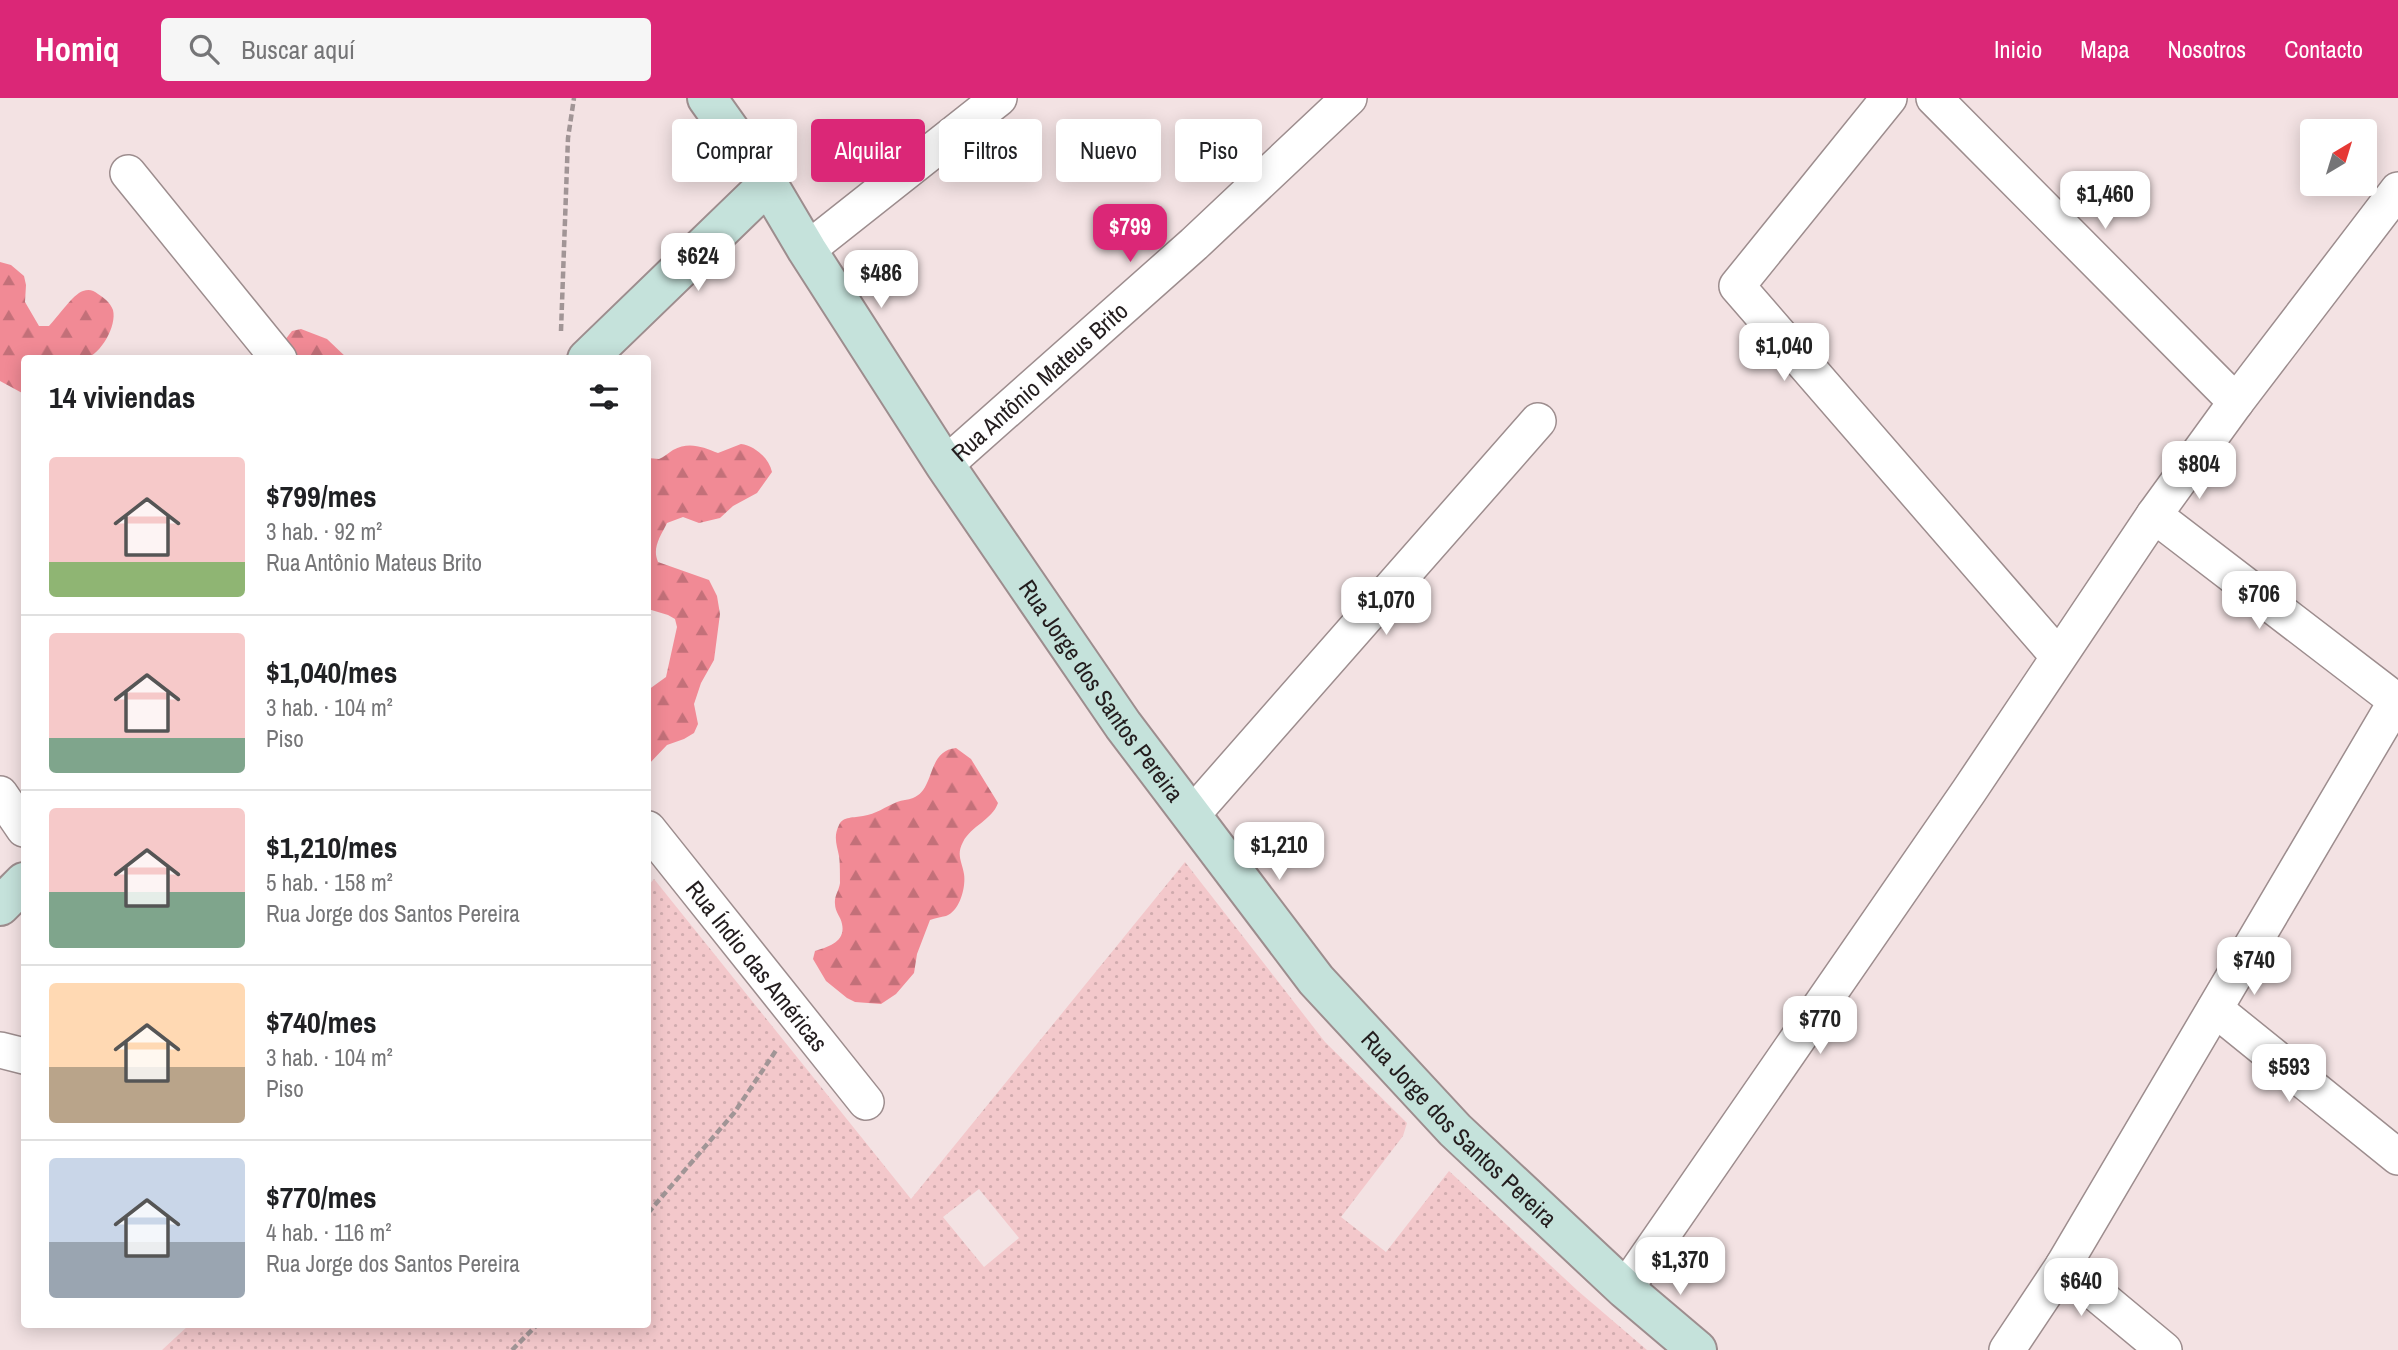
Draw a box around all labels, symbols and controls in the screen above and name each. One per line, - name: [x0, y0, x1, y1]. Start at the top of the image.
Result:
- search box: [161, 18, 651, 81]
- text: Homiq: [35, 27, 119, 71]
- icon: search: [185, 30, 223, 68]
- text: Buscar aquí: [241, 32, 355, 67]
- text: Inicio: [1994, 33, 2042, 65]
- text: Mapa: [2080, 33, 2129, 65]
- text: Nosotros: [2167, 33, 2246, 65]
- text: Contacto: [2284, 33, 2363, 65]
- chip: Comprar: [672, 119, 797, 182]
- chip: Alquilar: [811, 119, 925, 182]
- chip: Filtros: [939, 119, 1042, 182]
- chip: Nuevo: [1056, 119, 1161, 182]
- chip: Piso: [1175, 119, 1262, 182]
- north arrow: [2300, 119, 2376, 196]
- map controls: [2300, 119, 2377, 196]
- pin: $1,460: [2048, 172, 2162, 231]
- text: $1,460: [2076, 178, 2134, 209]
- pin: $799: [1089, 204, 1171, 264]
- text: $799: [1109, 211, 1151, 242]
- pin: $624: [657, 234, 739, 293]
- text: $624: [677, 240, 719, 271]
- pin: $486: [840, 250, 922, 310]
- text: $486: [860, 257, 902, 288]
- street label: Rua Antônio Mateus Brito: [944, 295, 1134, 468]
- pin: $1,040: [1727, 324, 1841, 383]
- text: $1,040: [1755, 330, 1813, 361]
- text: 14 viviendas: [49, 377, 195, 417]
- icon: filters: [585, 378, 623, 416]
- pin: $804: [2158, 442, 2240, 501]
- text: $804: [2178, 448, 2220, 479]
- text: $799/mes: [266, 476, 377, 516]
- icon: home: [105, 485, 189, 569]
- text: 3 hab. · 92 m²: [266, 516, 382, 547]
- text: Rua Antônio Mateus Brito: [266, 547, 482, 578]
- pin: $706: [2218, 572, 2300, 631]
- street label: Rua Jorge dos Santos Pereira: [1012, 573, 1191, 808]
- pin: $1,070: [1329, 578, 1443, 637]
- text: $706: [2238, 578, 2280, 609]
- text: $1,070: [1357, 584, 1415, 615]
- text: $1,040/mes: [266, 652, 397, 692]
- icon: home: [105, 661, 189, 745]
- text: 3 hab. · 104 m²: [266, 692, 393, 723]
- text: Piso: [266, 723, 304, 754]
- pin: $1,210: [1222, 822, 1336, 882]
- text: $1,210/mes: [266, 827, 397, 867]
- text: $1,210: [1250, 829, 1308, 860]
- icon: home: [105, 836, 189, 920]
- text: 5 hab. · 158 m²: [266, 867, 393, 898]
- street label: Rua Índio das Américas: [679, 874, 835, 1058]
- text: Rua Jorge dos Santos Pereira: [266, 898, 520, 929]
- pin: $740: [2213, 937, 2295, 997]
- text: $740: [2233, 944, 2275, 975]
- pin: $770: [1779, 996, 1861, 1056]
- text: $740/mes: [266, 1002, 377, 1042]
- text: $770: [1799, 1003, 1841, 1034]
- icon: home: [105, 1011, 189, 1095]
- street label: Rua Jorge dos Santos Pereira: [1355, 1023, 1564, 1234]
- text: 3 hab. · 104 m²: [266, 1042, 393, 1073]
- pin: $593: [2248, 1044, 2330, 1104]
- text: $593: [2268, 1051, 2310, 1082]
- text: Piso: [266, 1073, 304, 1104]
- text: $770/mes: [266, 1177, 377, 1217]
- icon: home: [105, 1186, 189, 1270]
- text: 4 hab. · 116 m²: [266, 1217, 392, 1248]
- pin: $1,370: [1623, 1238, 1737, 1297]
- text: $1,370: [1651, 1244, 1709, 1275]
- text: Rua Jorge dos Santos Pereira: [266, 1248, 520, 1279]
- pin: $640: [2040, 1258, 2122, 1318]
- text: $640: [2060, 1265, 2102, 1296]

